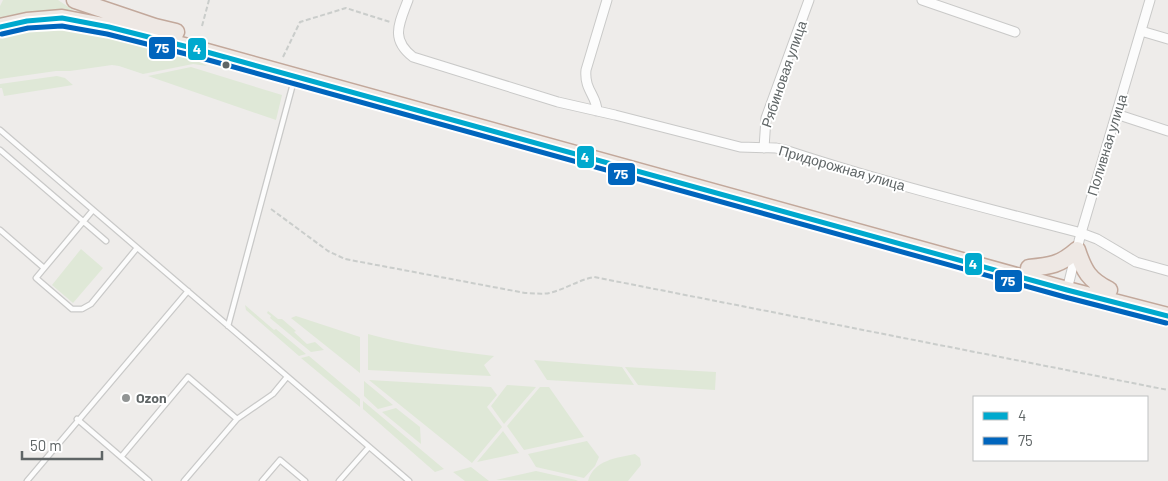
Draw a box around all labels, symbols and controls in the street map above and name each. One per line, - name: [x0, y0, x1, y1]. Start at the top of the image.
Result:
- street label: Рябиновая улица: [757, 18, 810, 129]
- line badge: 75: [148, 36, 176, 60]
- line badge: 4: [187, 37, 207, 61]
- text: 75: [155, 39, 170, 56]
- text: 4: [193, 40, 201, 57]
- unlabelled marker: [221, 60, 231, 70]
- street label: Поливная улица: [1083, 92, 1130, 198]
- street label: Придорожная улица: [777, 141, 908, 194]
- line badge: 4: [576, 145, 595, 169]
- text: 4: [581, 148, 589, 165]
- line badge: 75: [607, 162, 636, 186]
- text: 75: [614, 165, 629, 182]
- line badge: 4: [964, 252, 983, 276]
- text: 4: [969, 255, 977, 272]
- line badge: 75: [994, 269, 1023, 293]
- text: 75: [1001, 272, 1016, 289]
- place label: Ozon: [136, 389, 167, 406]
- marker: Ozon: [120, 392, 132, 404]
- legend: [973, 396, 1148, 461]
- text: 4: [1018, 406, 1026, 424]
- scale bar: [22, 428, 102, 460]
- text: 75: [1018, 431, 1033, 449]
- text: 50 m: [30, 436, 62, 454]

